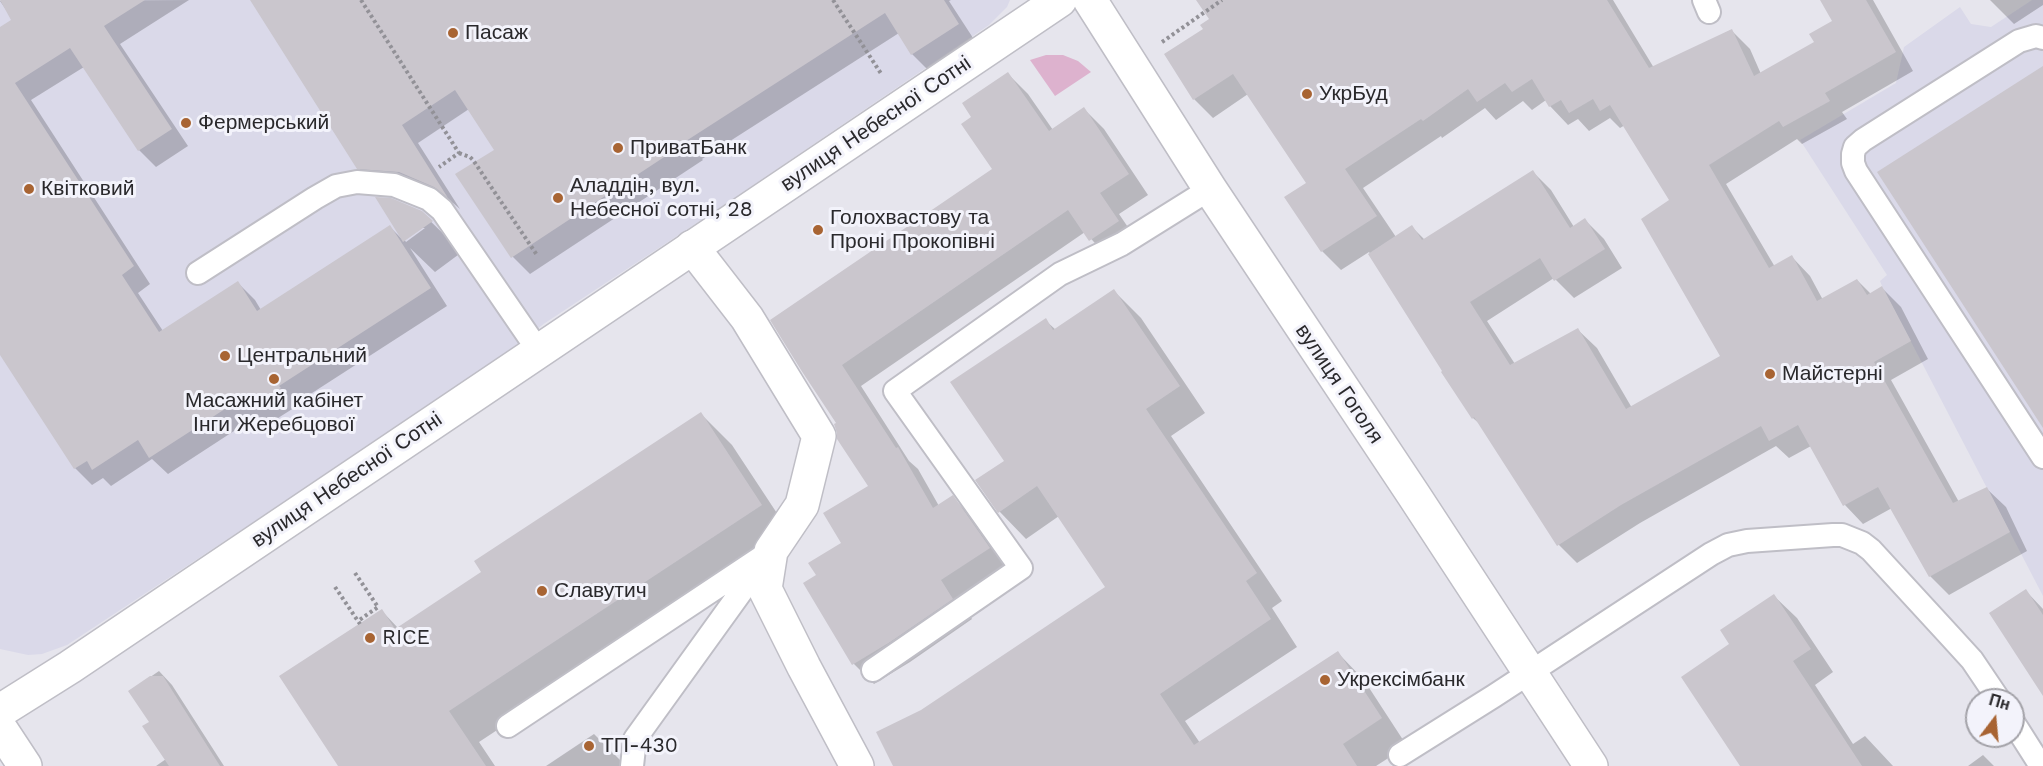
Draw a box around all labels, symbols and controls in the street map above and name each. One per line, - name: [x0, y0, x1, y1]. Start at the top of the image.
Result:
- place label: Пасаж: [465, 20, 528, 46]
- marker: Пасаж: [446, 26, 460, 40]
- street label: вулиця Небесної Сотні: [776, 51, 976, 197]
- place label: УкрБуд: [1319, 81, 1388, 107]
- marker: УкрБуд: [1300, 87, 1314, 101]
- place label: Фермерський: [198, 110, 329, 136]
- marker: Фермерський: [179, 116, 193, 130]
- place label: ПриватБанк: [630, 135, 747, 161]
- marker: ПриватБанк: [611, 141, 625, 155]
- place label: Аладдін, вул. Небесної сотні, 28: [570, 173, 753, 223]
- place label: Квітковий: [41, 176, 134, 202]
- marker: Квітковий: [22, 182, 36, 196]
- marker: Аладдін, вул. Небесної сотні, 28: [551, 191, 565, 205]
- place label: Голохвастову та Проні Прокопівні: [830, 205, 995, 255]
- marker: Голохвастову та Проні Прокопівні: [811, 223, 825, 237]
- street label: вулиця Гоголя: [1290, 319, 1388, 449]
- place label: Центральний: [237, 343, 367, 369]
- marker: Центральний: [218, 349, 232, 363]
- place label: Майстерні: [1782, 361, 1883, 387]
- marker: Майстерні: [1763, 367, 1777, 381]
- marker: Масажний кабінет Інги Жеребцової: [267, 372, 281, 386]
- place label: Масажний кабінет Інги Жеребцової: [185, 388, 363, 438]
- street label: вулиця Небесної Сотні: [247, 407, 447, 553]
- place label: Славутич: [554, 578, 647, 604]
- marker: Славутич: [535, 584, 549, 598]
- place label: RICE: [382, 625, 430, 651]
- marker: RICE: [363, 631, 377, 645]
- place label: Укрексімбанк: [1337, 667, 1465, 693]
- marker: Укрексімбанк: [1318, 673, 1332, 687]
- north arrow: [1965, 688, 2025, 748]
- text: Пн: [1987, 690, 2012, 714]
- place label: ТП-430: [601, 733, 678, 759]
- marker: ТП-430: [582, 739, 596, 753]

